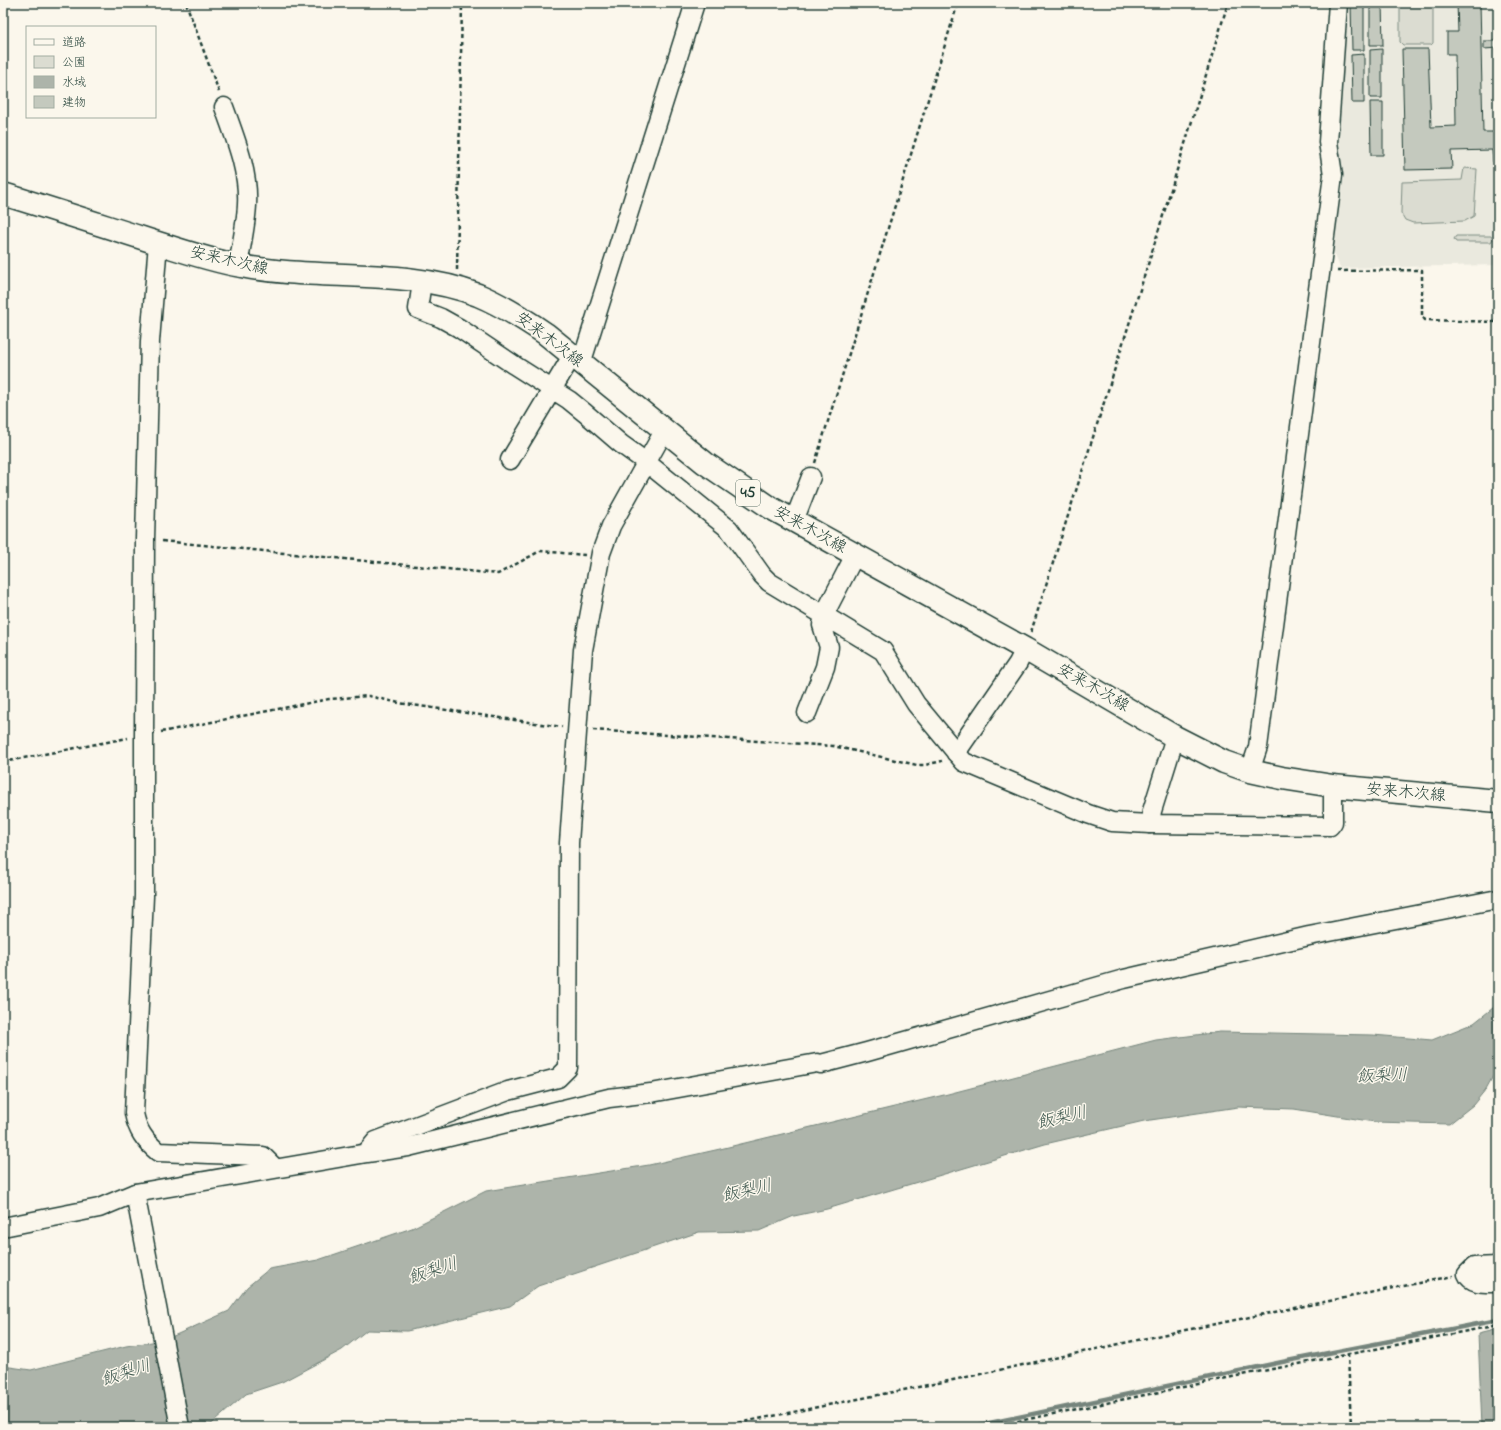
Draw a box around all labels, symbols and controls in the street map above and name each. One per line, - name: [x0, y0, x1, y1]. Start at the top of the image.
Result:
- legend: [26, 26, 156, 118]
- text: 道路: [62, 34, 86, 52]
- text: 公園: [62, 54, 86, 72]
- text: 水域: [62, 74, 86, 92]
- text: 建物: [62, 94, 86, 112]
- street label: 安来木次線: [187, 240, 271, 282]
- street label: 安来木次線: [510, 306, 588, 374]
- road number: 45: [736, 480, 760, 506]
- street label: 安来木次線: [769, 500, 851, 560]
- street label: 安来木次線: [1052, 658, 1134, 718]
- street label: 安来木次線: [1365, 778, 1447, 808]
- water label: 飯梨川: [1356, 1063, 1408, 1089]
- water label: 飯梨川: [1034, 1100, 1090, 1136]
- water label: 飯梨川: [719, 1173, 775, 1209]
- water label: 飯梨川: [405, 1251, 461, 1291]
- water label: 飯梨川: [98, 1353, 154, 1393]

